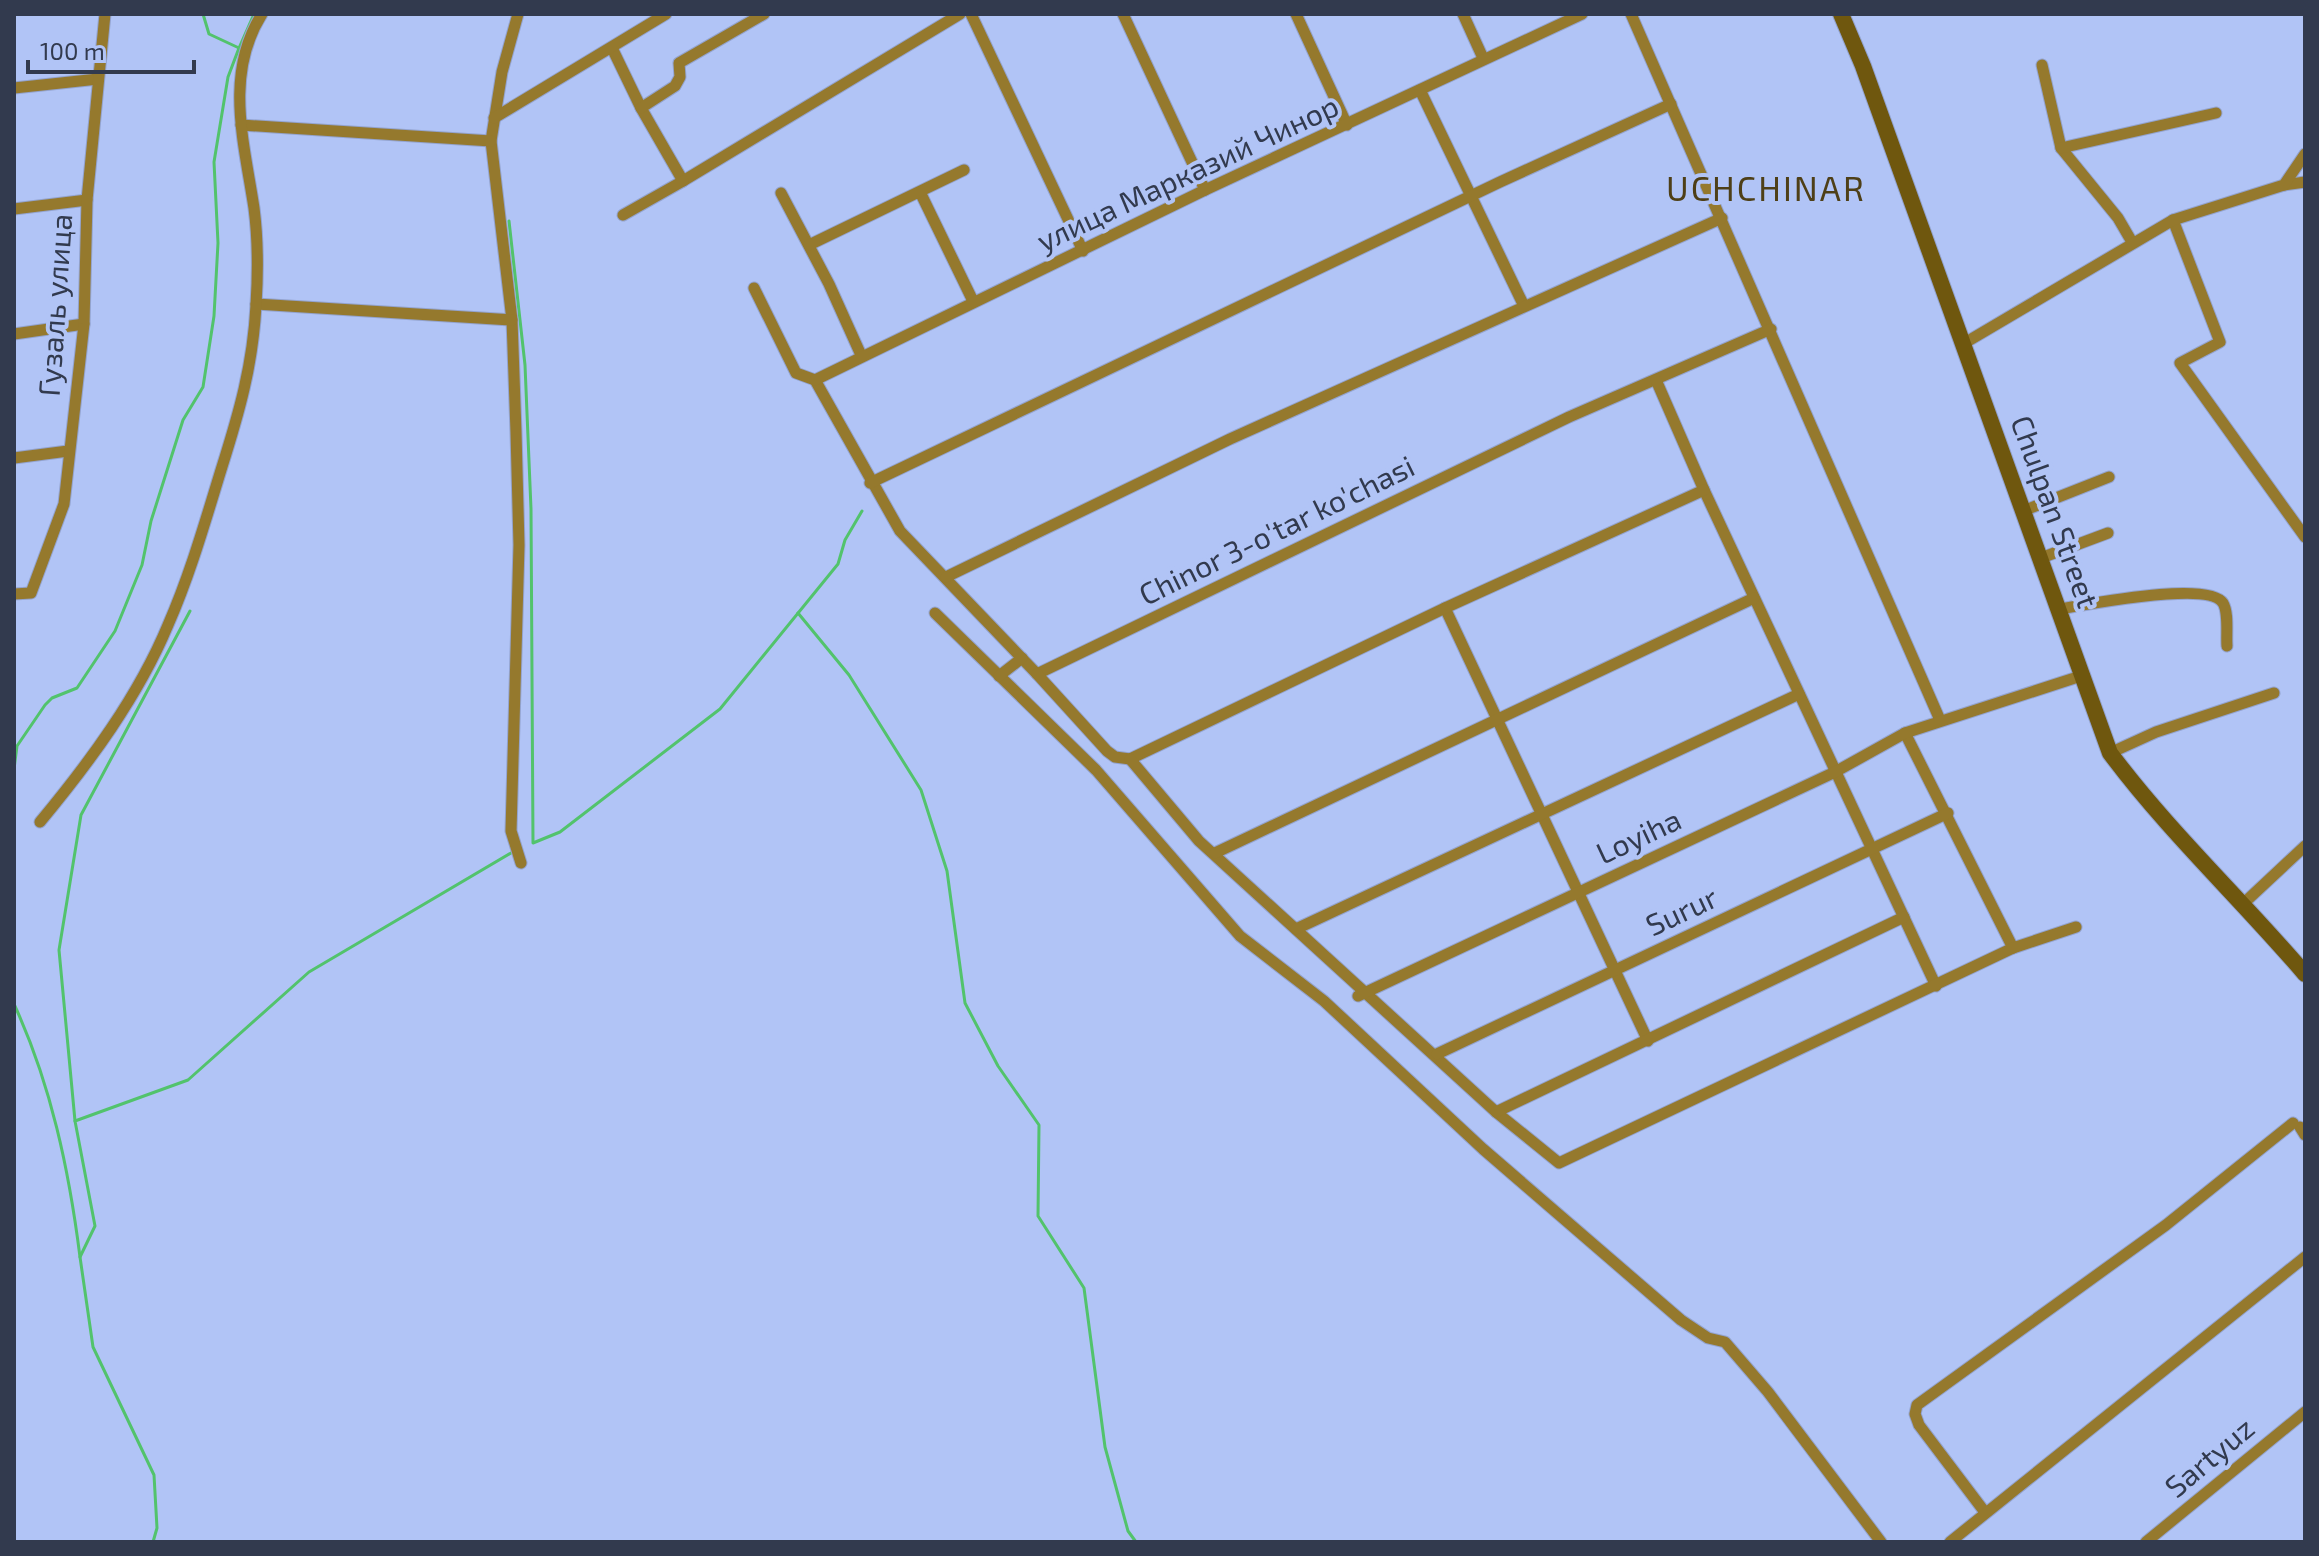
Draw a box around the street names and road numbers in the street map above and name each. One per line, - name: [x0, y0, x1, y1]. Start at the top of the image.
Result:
- street label: улица Марказий Чинор: [1031, 86, 1344, 259]
- street label: Гузаль улица: [30, 212, 79, 398]
- street label: Chulpan Street: [2004, 410, 2107, 612]
- street label: Chinor 3-o'tar ko'chasi: [1133, 447, 1420, 612]
- street label: Loyiha: [1590, 800, 1686, 870]
- street label: Surur: [1640, 878, 1723, 942]
- street label: Sartyuz: [2157, 1409, 2261, 1504]

